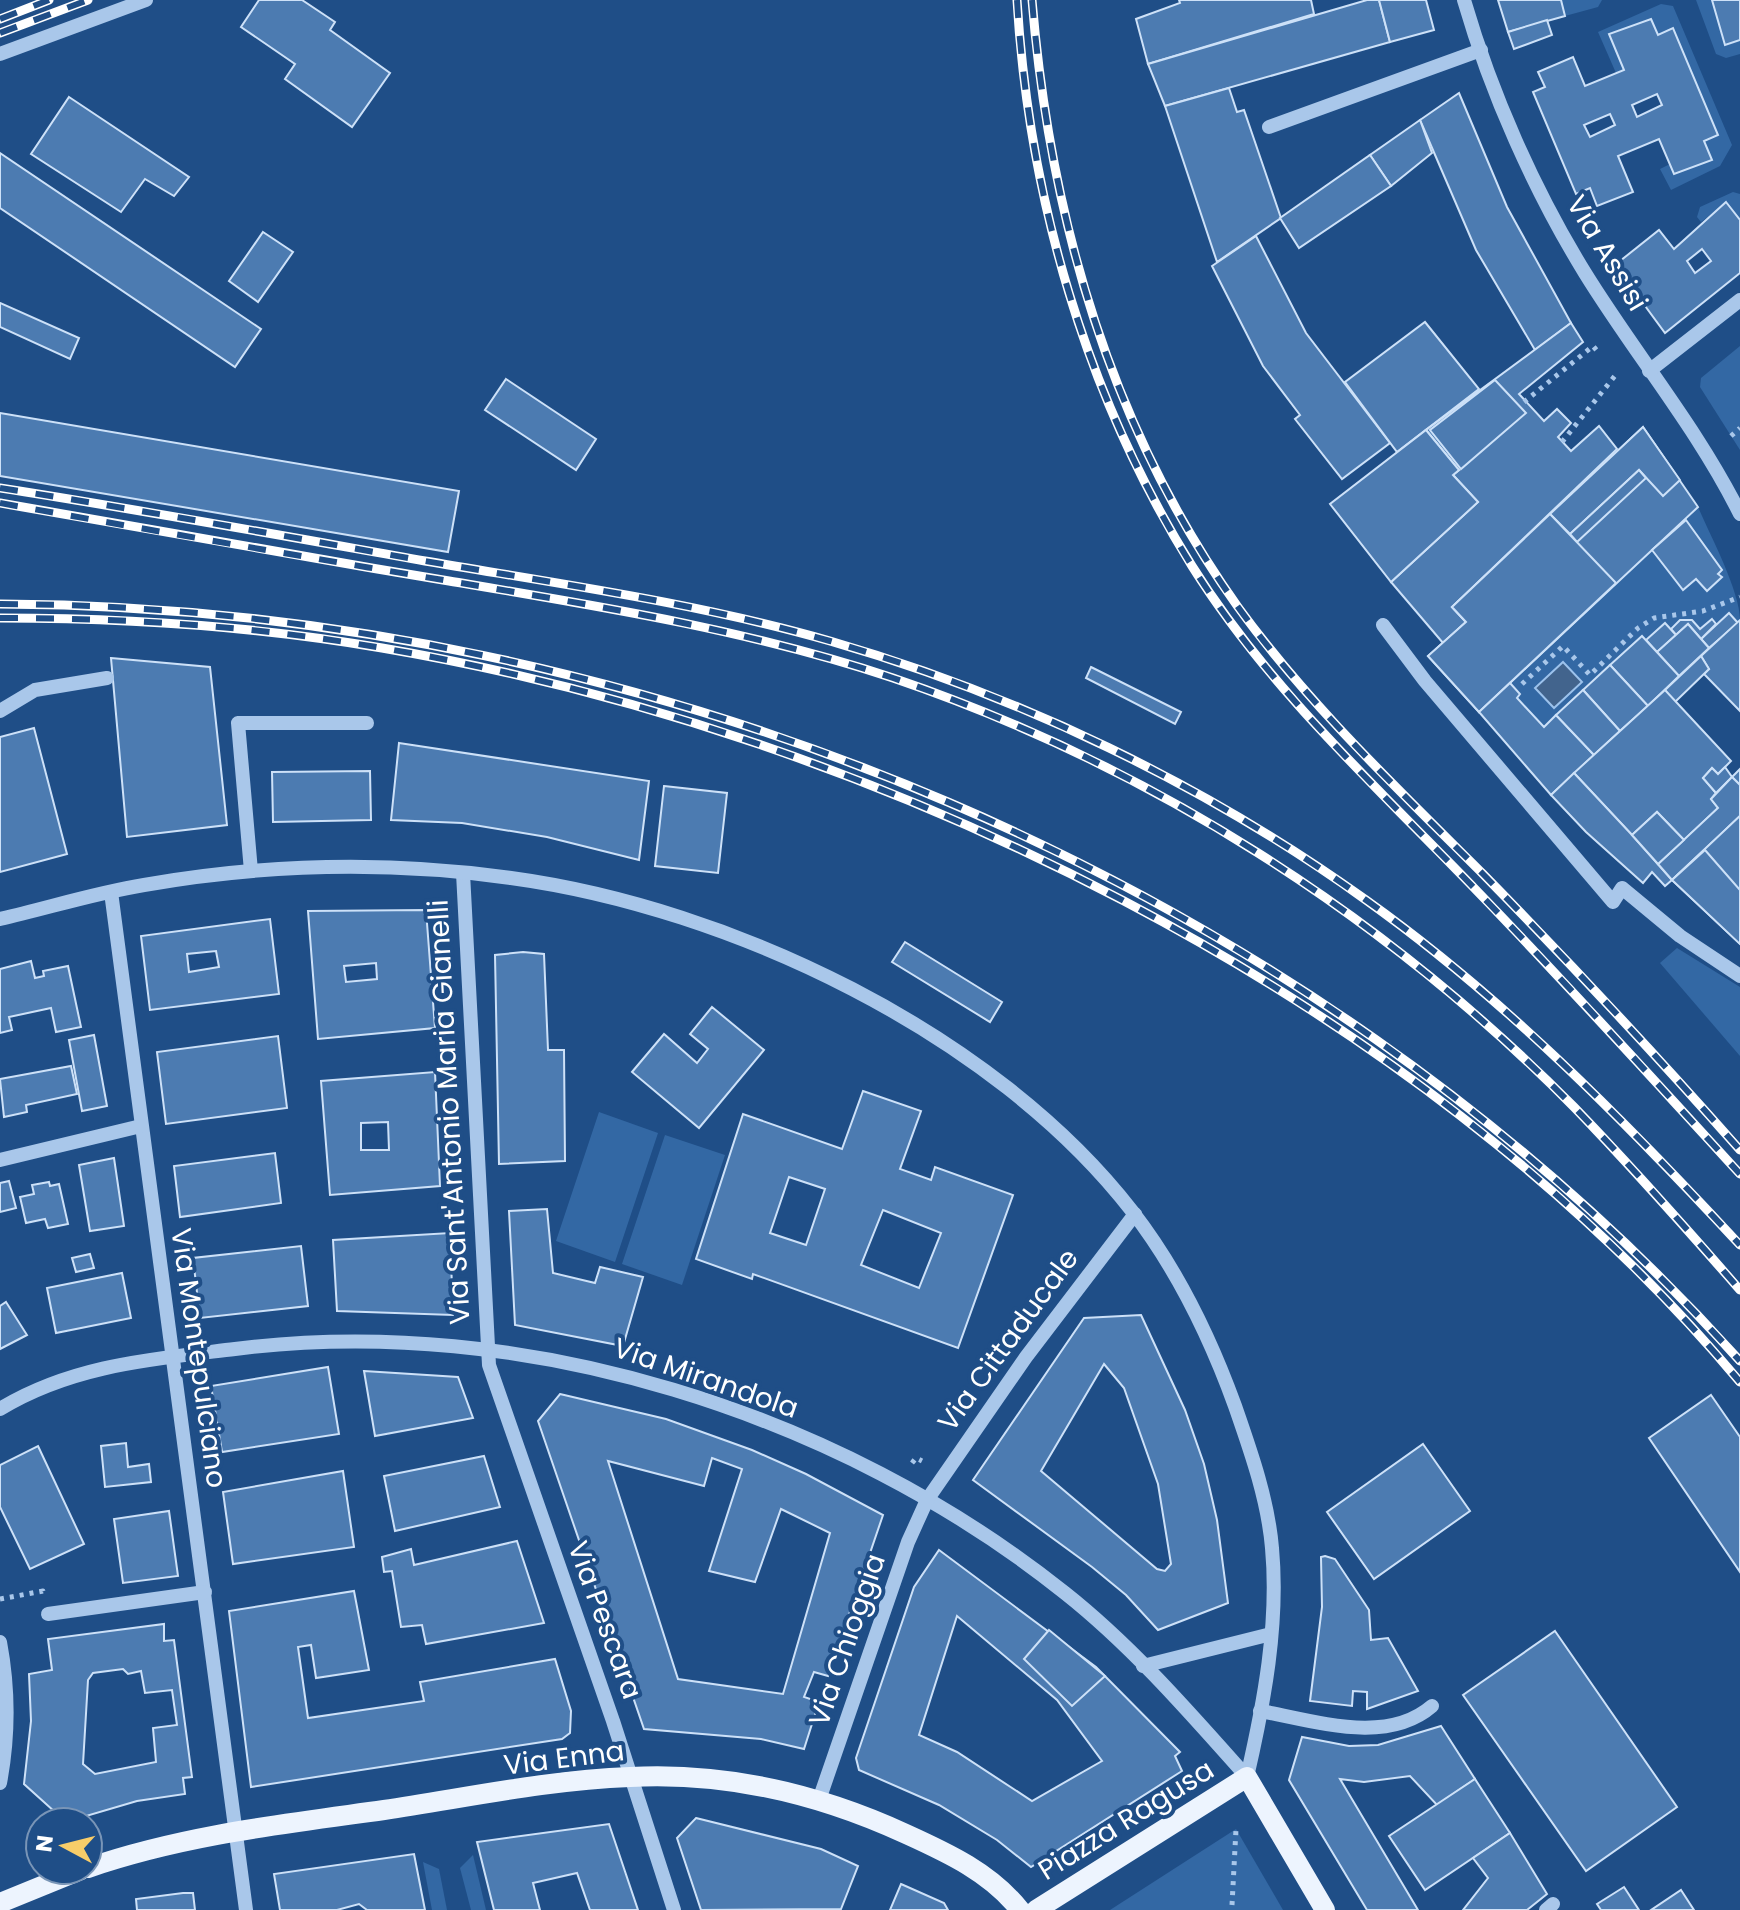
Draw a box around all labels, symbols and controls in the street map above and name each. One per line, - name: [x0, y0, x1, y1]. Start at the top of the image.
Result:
- street label: Via Assisi: [1557, 188, 1657, 318]
- street label: Via Sant'Antonio Maria Gianelli: [418, 898, 480, 1326]
- street label: Via Montepulciano: [161, 1226, 237, 1490]
- street label: Via Cittaducale: [928, 1241, 1088, 1439]
- street label: Via Mirandola: [608, 1328, 804, 1428]
- street label: Via Pescara: [558, 1535, 652, 1705]
- street label: Via Chioggia: [799, 1548, 895, 1732]
- street label: Via Enna: [501, 1731, 627, 1785]
- street label: Piazza Ragusa: [1031, 1750, 1221, 1890]
- north arrow: [24, 1806, 104, 1886]
- text: N: [28, 1834, 61, 1854]

